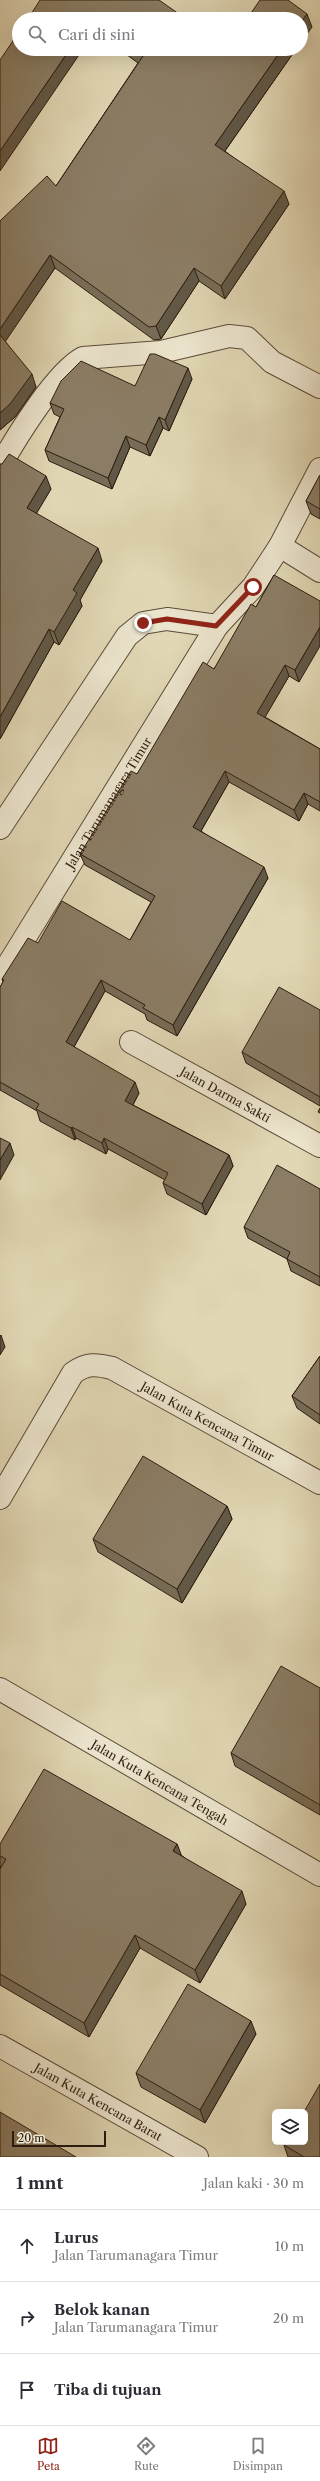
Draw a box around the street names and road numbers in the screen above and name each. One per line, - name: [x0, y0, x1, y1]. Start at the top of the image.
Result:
- street label: Jalan Tarumanagara Timur: [61, 734, 154, 873]
- street label: Jalan Darma Sakti: [176, 1062, 274, 1125]
- street label: Jalan Kuta Kencana Timur: [137, 1377, 277, 1464]
- street label: Jalan Kuta Kencana Tengah: [87, 1735, 232, 1828]
- street label: Jalan Kuta Kencana Barat: [30, 2058, 166, 2144]

